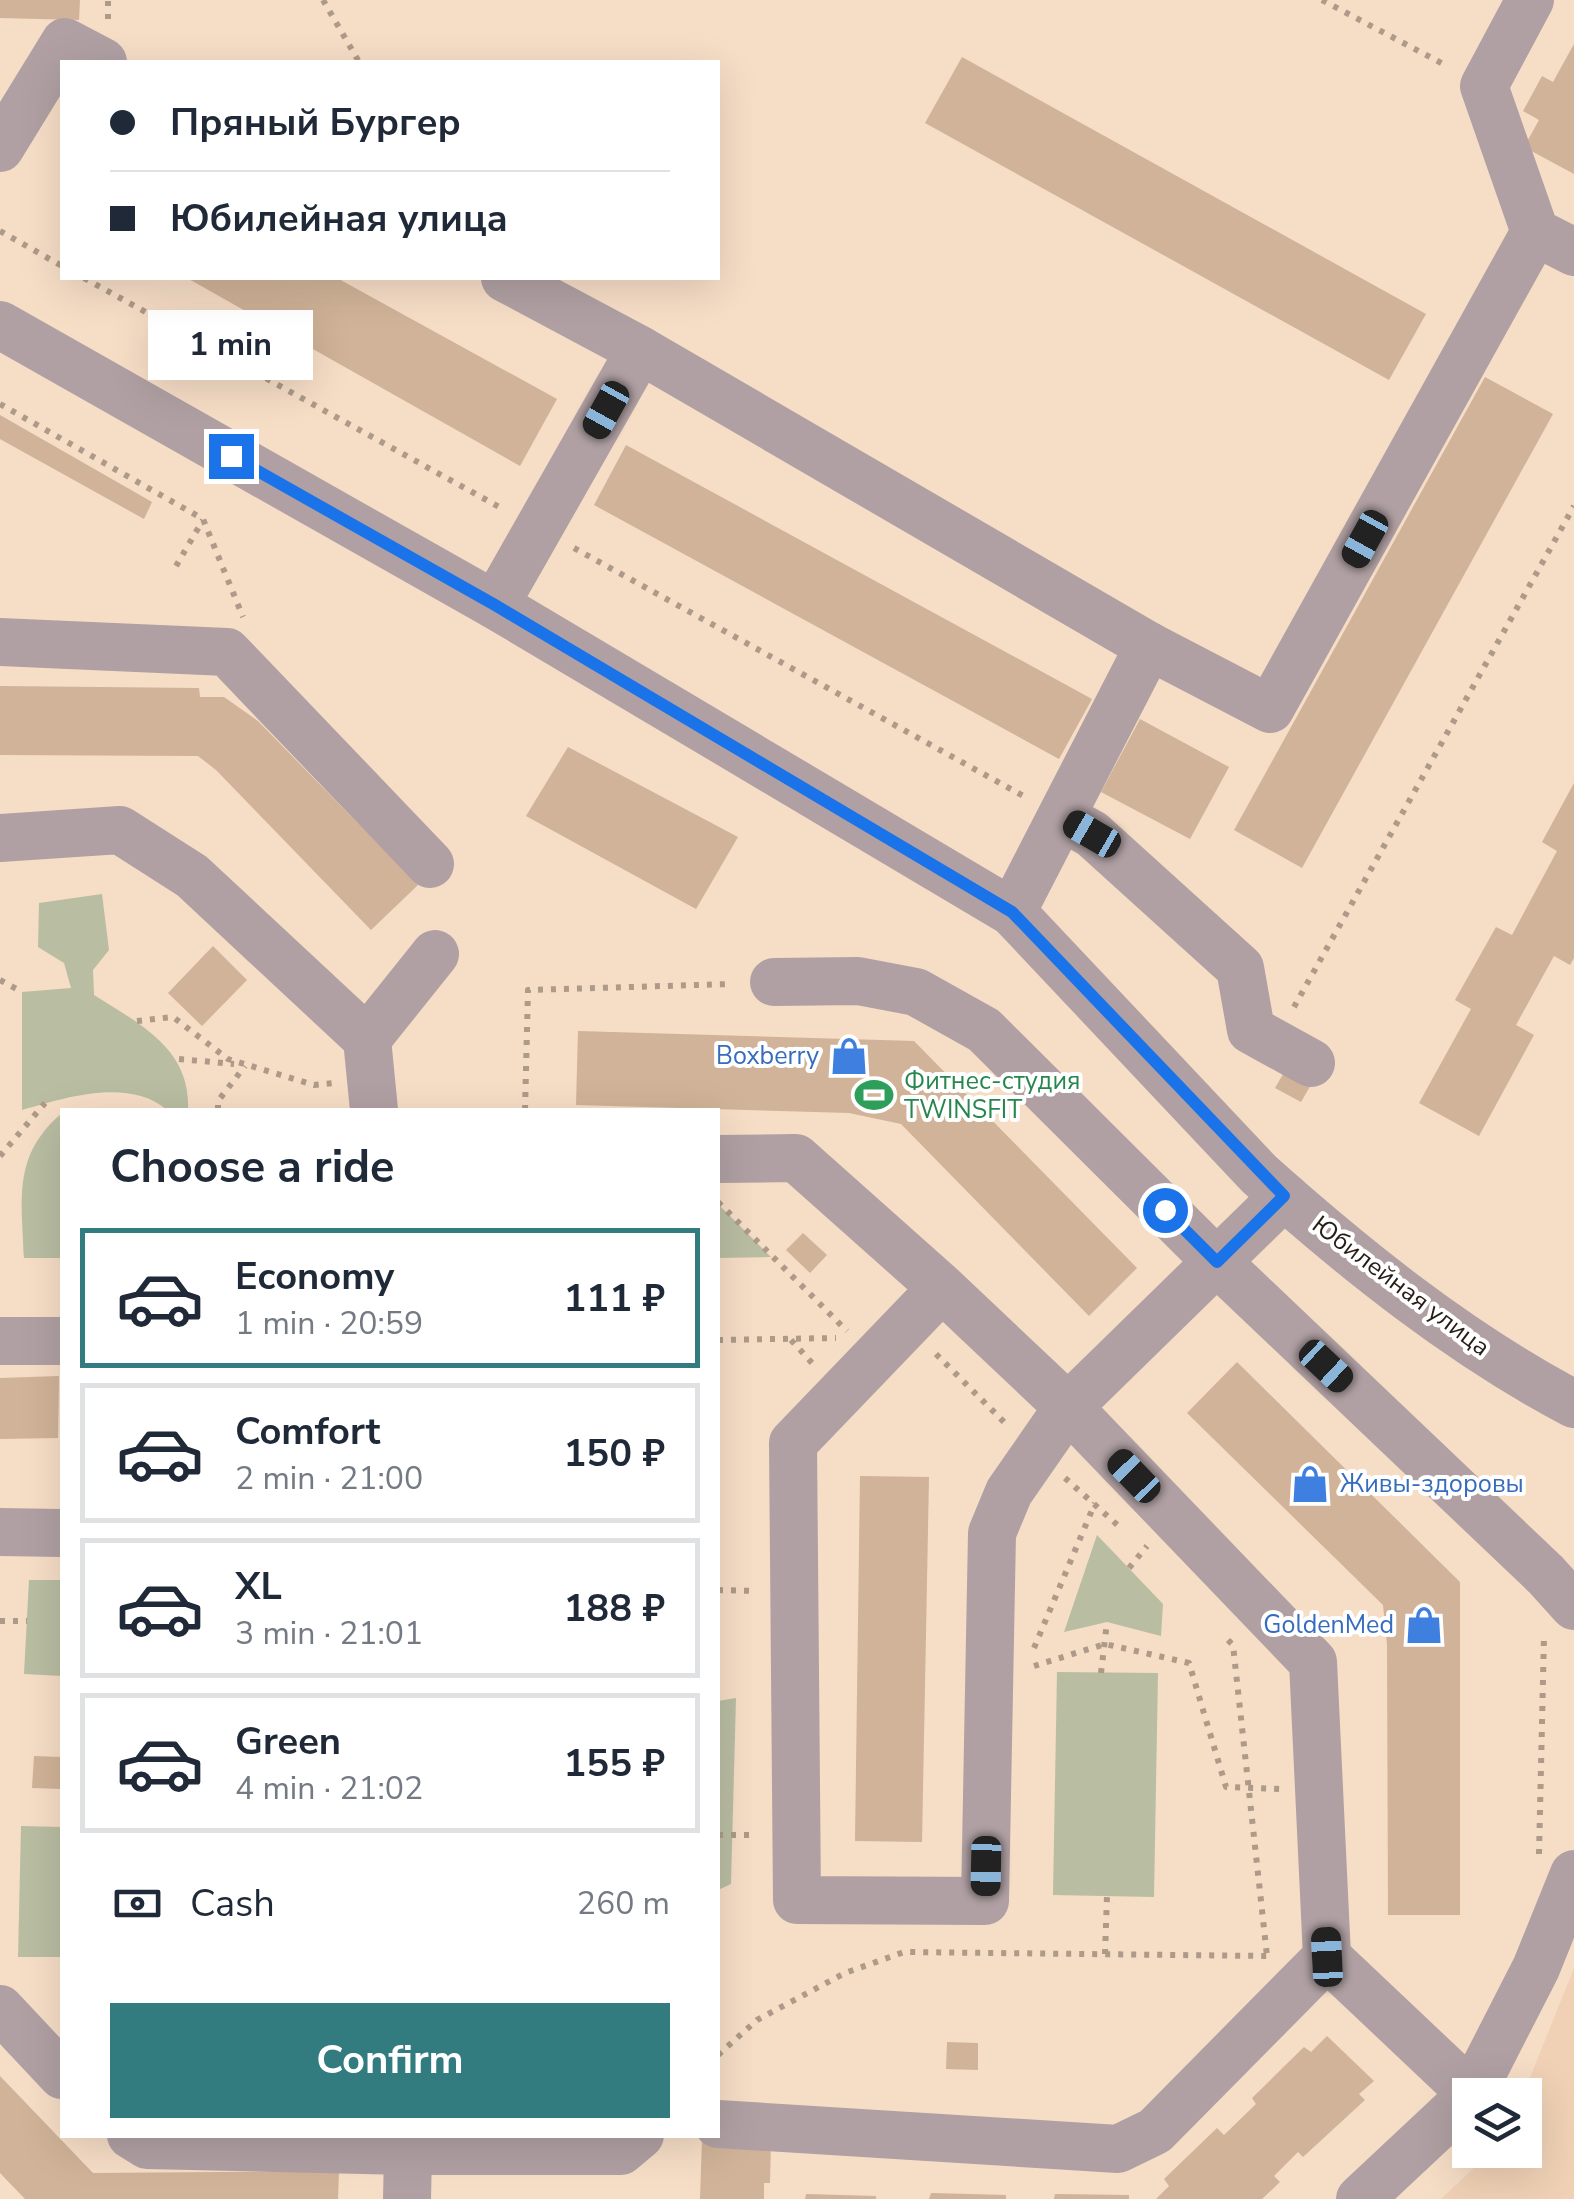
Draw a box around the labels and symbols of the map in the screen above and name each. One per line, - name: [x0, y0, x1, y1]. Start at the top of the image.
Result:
- callout: 1 min: [148, 311, 314, 381]
- car: [578, 376, 634, 444]
- route end: [209, 434, 254, 479]
- car: [1337, 505, 1393, 573]
- car: [1059, 806, 1125, 862]
- shop icon: Boxberry: [828, 1035, 870, 1077]
- place label: Boxberry: [716, 1039, 819, 1073]
- place label: Фитнес-студия TWINSFIT: [904, 1064, 1081, 1127]
- sports icon: Фитнес-студия TWINSFIT: [853, 1074, 895, 1116]
- route start: [1143, 1188, 1188, 1233]
- street label: Юбилейная улица: [1305, 1208, 1497, 1364]
- car: [1294, 1335, 1358, 1397]
- car: [1102, 1444, 1166, 1508]
- shop icon: Живы-здоровы: [1289, 1463, 1331, 1505]
- place label: Живы-здоровы: [1340, 1467, 1524, 1501]
- shop icon: GoldenMed: [1403, 1604, 1445, 1646]
- place label: GoldenMed: [1263, 1608, 1394, 1642]
- car: [970, 1836, 1002, 1896]
- car: [1310, 1926, 1344, 1988]

